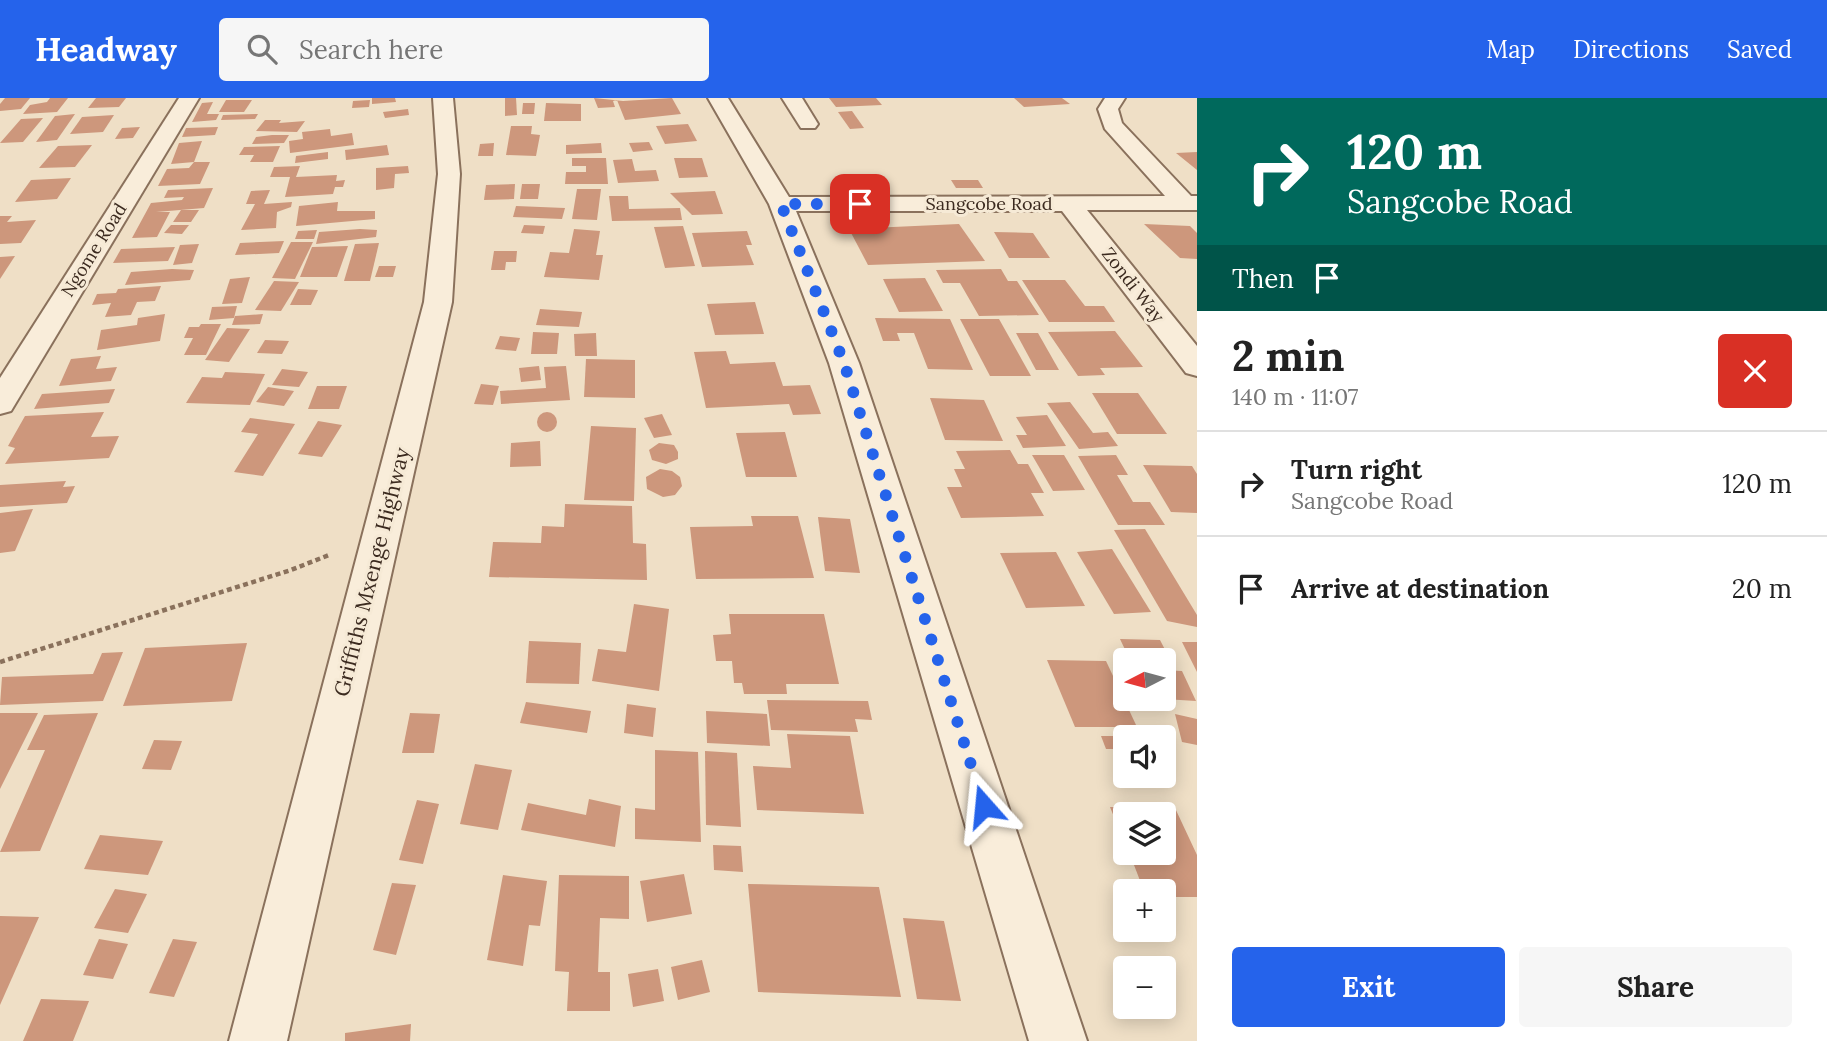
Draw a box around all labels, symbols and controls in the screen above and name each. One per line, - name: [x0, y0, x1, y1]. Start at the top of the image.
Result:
- search box: [219, 18, 709, 81]
- text: Headway: [35, 28, 177, 70]
- icon: search: [243, 30, 281, 68]
- text: Search here: [299, 33, 443, 66]
- text: Map: [1486, 34, 1535, 65]
- text: Directions: [1573, 34, 1689, 65]
- text: Saved: [1727, 34, 1792, 65]
- text: 120 m: [1347, 120, 1482, 182]
- icon: right: [1232, 126, 1323, 217]
- pin: [830, 174, 890, 234]
- text: Sangcobe Road: [1347, 181, 1573, 222]
- icon: arrive: [841, 185, 879, 223]
- street label: Sangcobe Road: [925, 192, 1053, 215]
- street label: Ngome Road: [56, 198, 132, 301]
- street label: Zondi Way: [1097, 243, 1170, 327]
- icon: arrive: [1308, 259, 1346, 297]
- text: Then: [1232, 262, 1294, 295]
- text: 2 min: [1232, 329, 1345, 383]
- button: close: [1718, 334, 1792, 408]
- text: 140 m · 11:07: [1232, 382, 1358, 411]
- street label: Griffiths Mxenge Highway: [328, 445, 416, 699]
- text: Turn right: [1291, 453, 1422, 486]
- icon: right: [1232, 465, 1270, 503]
- text: 120 m: [1722, 467, 1792, 500]
- text: Sangcobe Road: [1291, 486, 1453, 515]
- icon: arrive: [1232, 570, 1270, 608]
- text: Arrive at destination: [1291, 572, 1549, 605]
- text: 20 m: [1732, 572, 1792, 605]
- north arrow: [1113, 648, 1176, 710]
- map controls: [1113, 648, 1176, 1019]
- button: sound: [1113, 725, 1176, 788]
- position arrow: [947, 769, 1021, 843]
- button: layers: [1113, 802, 1176, 865]
- button: +: [1113, 879, 1176, 942]
- button: Exit: [1232, 947, 1505, 1027]
- button: Share: [1519, 947, 1792, 1027]
- button: −: [1113, 956, 1176, 1019]

